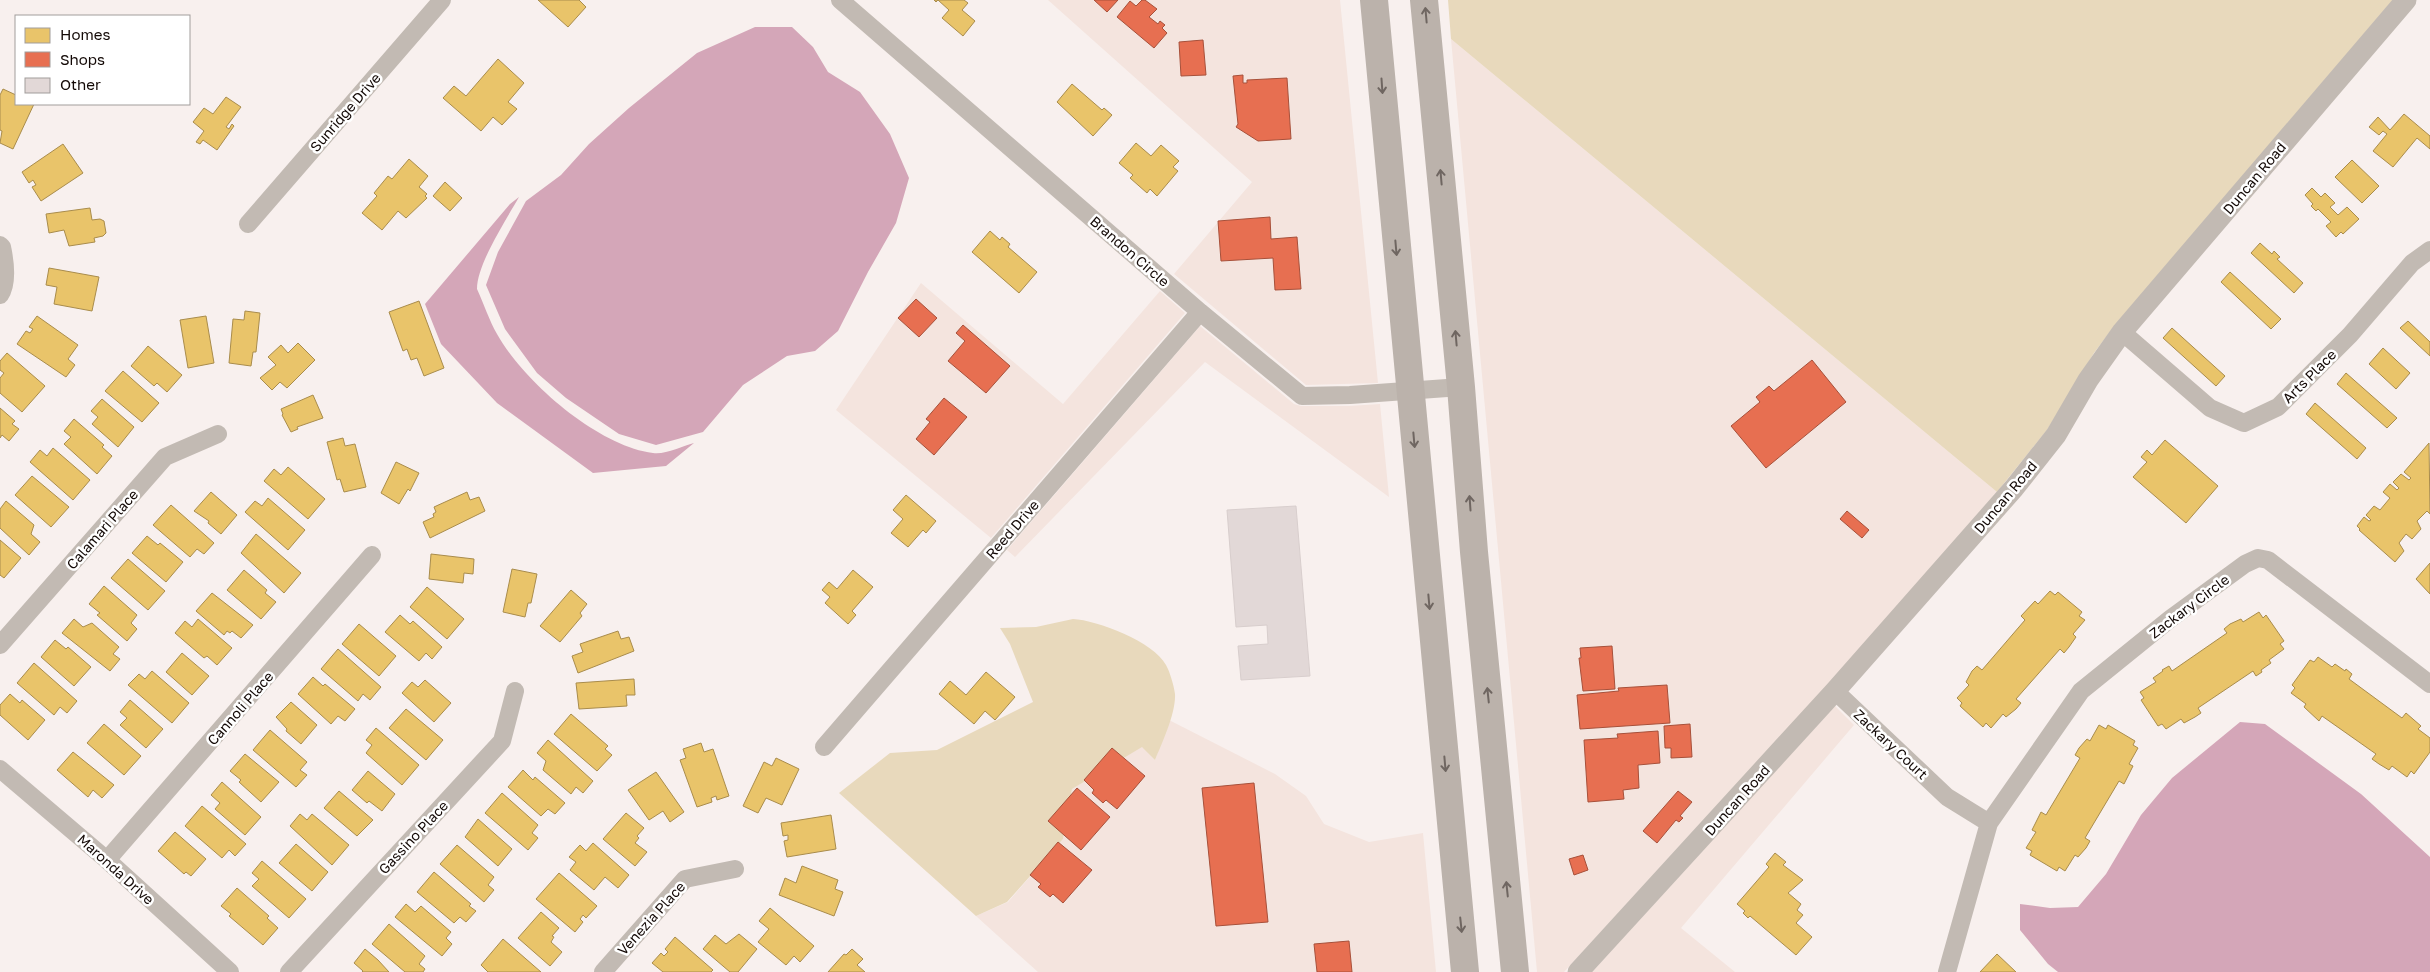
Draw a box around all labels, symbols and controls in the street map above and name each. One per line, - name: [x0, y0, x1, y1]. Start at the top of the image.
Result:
- one-way arrow: [1421, 7, 1431, 23]
- legend: [15, 15, 190, 105]
- text: Homes: [60, 25, 110, 43]
- text: Shops: [60, 50, 105, 68]
- street label: Sunridge Drive: [306, 69, 384, 155]
- text: Other: [60, 75, 101, 93]
- one-way arrow: [1378, 78, 1387, 94]
- street label: Duncan Road: [2219, 139, 2289, 217]
- one-way arrow: [1436, 169, 1446, 185]
- street label: Brandon Circle: [1087, 212, 1173, 290]
- one-way arrow: [1392, 240, 1401, 256]
- one-way arrow: [1451, 331, 1461, 347]
- street label: Arts Place: [2279, 346, 2339, 406]
- one-way arrow: [1409, 432, 1419, 448]
- street label: Duncan Road: [1970, 458, 2040, 536]
- street label: Calamari Place: [63, 486, 141, 572]
- street label: Reed Drive: [982, 496, 1042, 562]
- one-way arrow: [1465, 496, 1475, 512]
- street label: Zackary Circle: [2146, 570, 2232, 642]
- one-way arrow: [1425, 594, 1434, 610]
- street label: Cannoli Place: [203, 668, 277, 748]
- one-way arrow: [1483, 688, 1493, 704]
- street label: Zackary Court: [1851, 706, 1931, 782]
- one-way arrow: [1440, 755, 1450, 771]
- street label: Duncan Road: [1701, 761, 1773, 839]
- street label: Gassino Place: [375, 797, 451, 877]
- street label: Maronda Drive: [74, 830, 158, 908]
- street label: Venezia Place: [614, 878, 688, 958]
- one-way arrow: [1502, 881, 1512, 897]
- one-way arrow: [1456, 917, 1465, 933]

